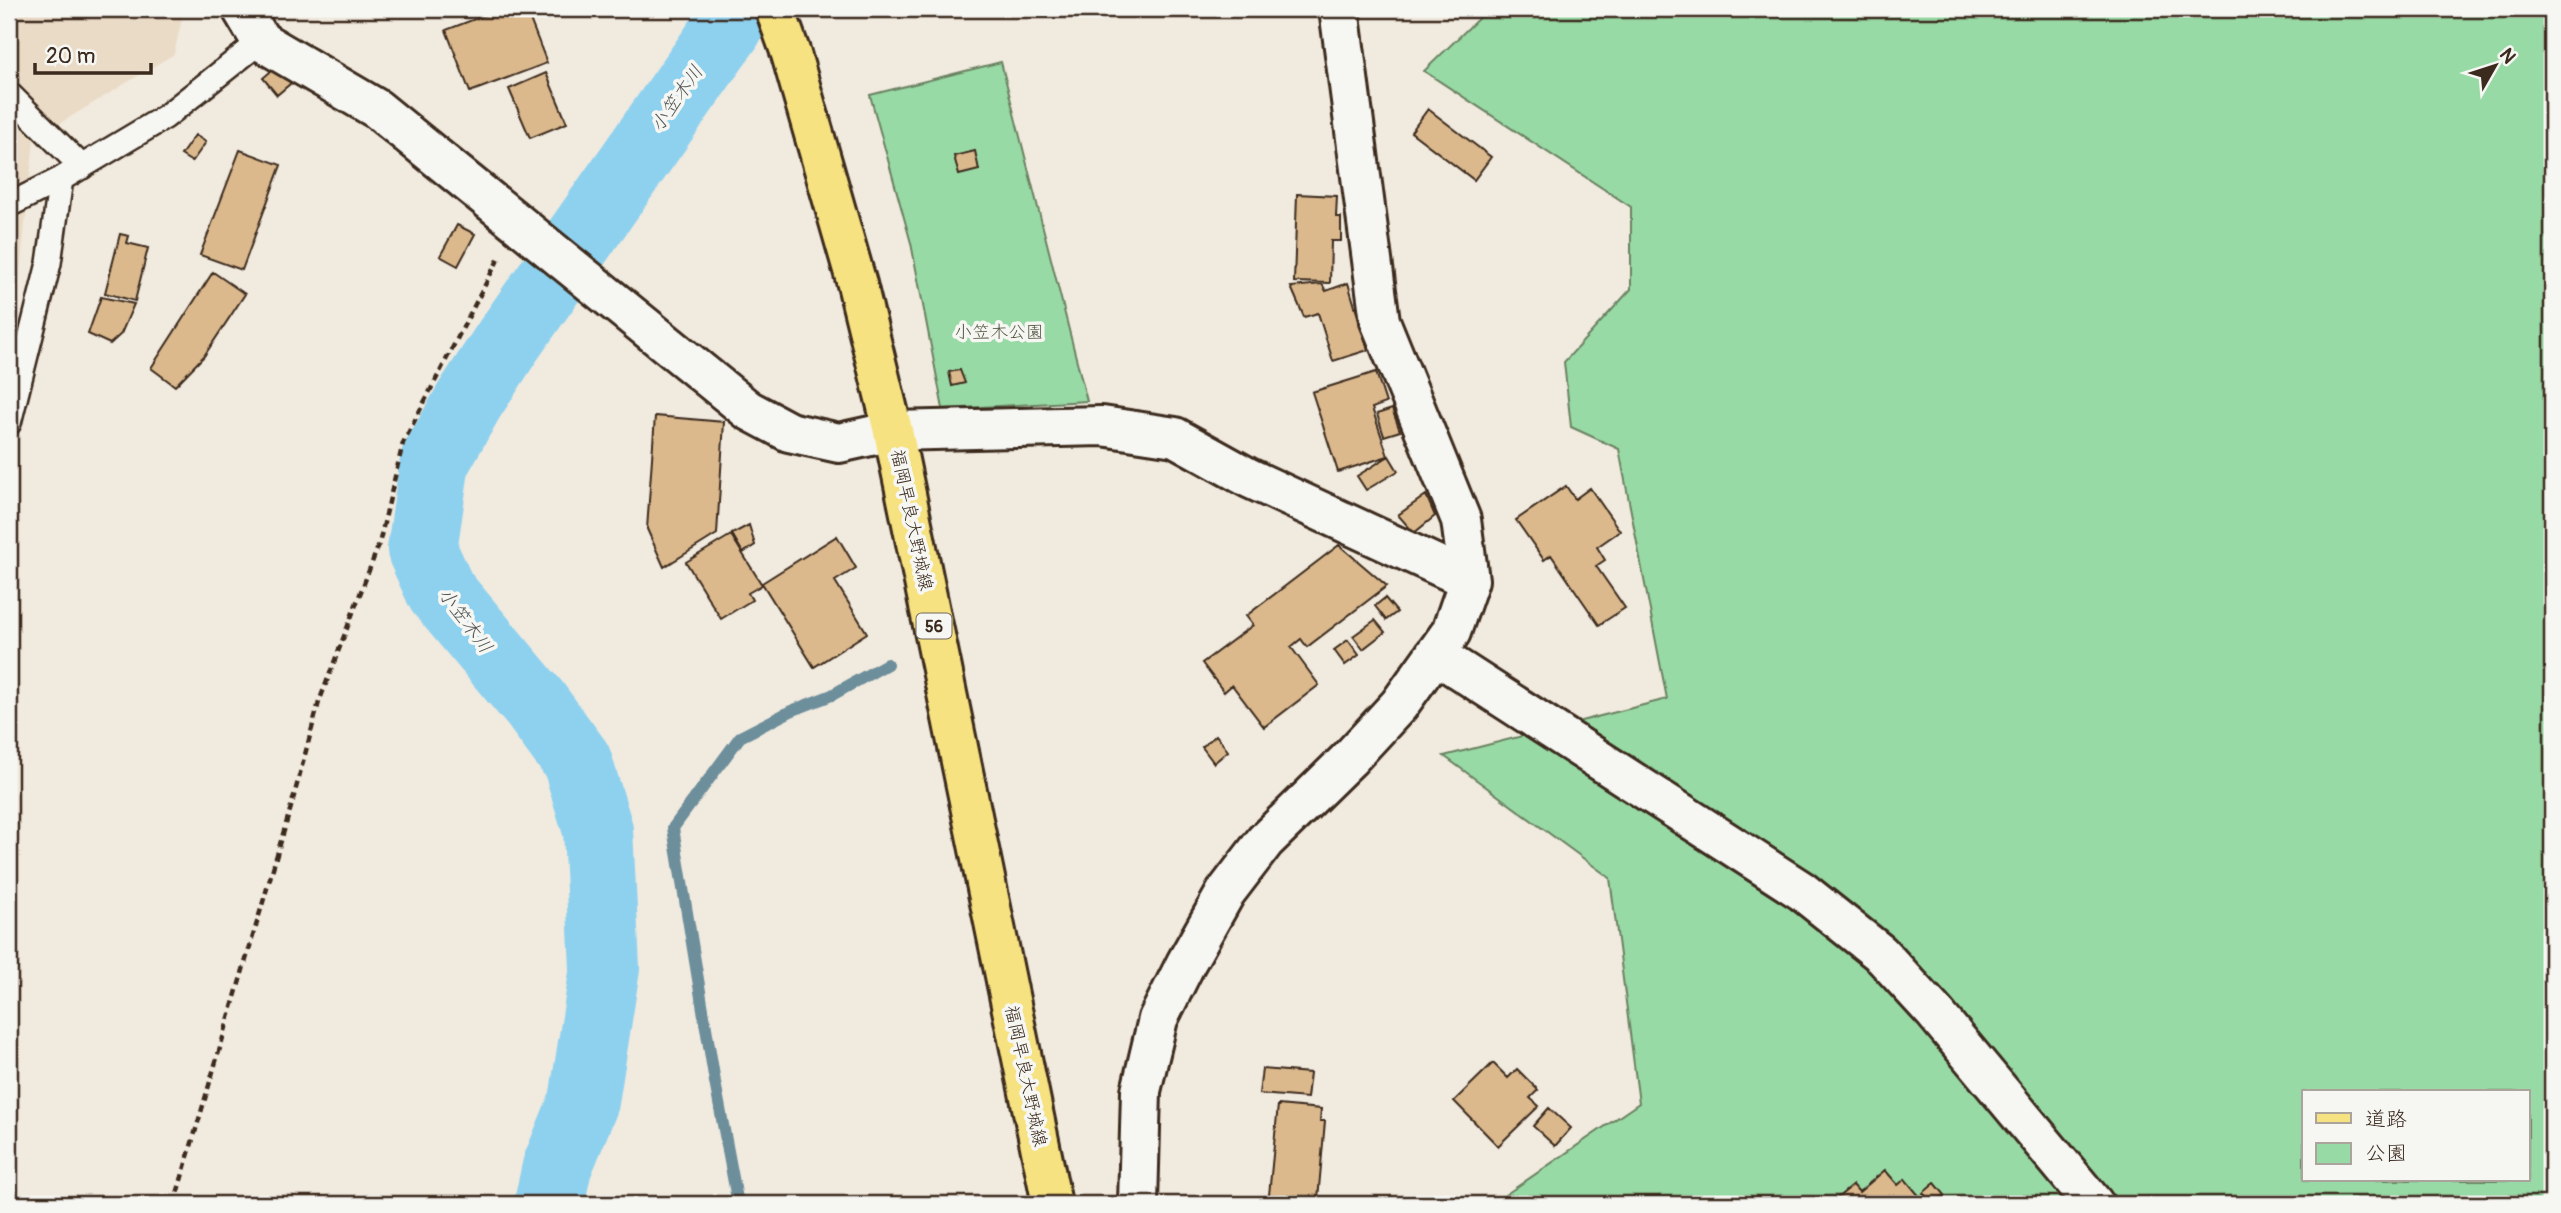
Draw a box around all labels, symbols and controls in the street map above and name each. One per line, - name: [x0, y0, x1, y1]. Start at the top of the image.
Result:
- scale bar: [35, 32, 150, 76]
- north arrow: [2460, 32, 2530, 102]
- text: 20 m: [46, 43, 95, 70]
- text: N: [2494, 43, 2521, 69]
- water label: 小笠木川: [645, 61, 708, 137]
- park label: 小笠木公園: [954, 321, 1044, 344]
- street label: 福岡早良大野城線: [885, 447, 938, 593]
- water label: 小笠木川: [433, 583, 498, 658]
- road number: 56: [916, 614, 951, 638]
- street label: 福岡早良大野城線: [999, 1003, 1052, 1149]
- legend: [2302, 1090, 2530, 1182]
- text: 道路: [2365, 1106, 2407, 1133]
- text: 公園: [2365, 1140, 2407, 1167]

